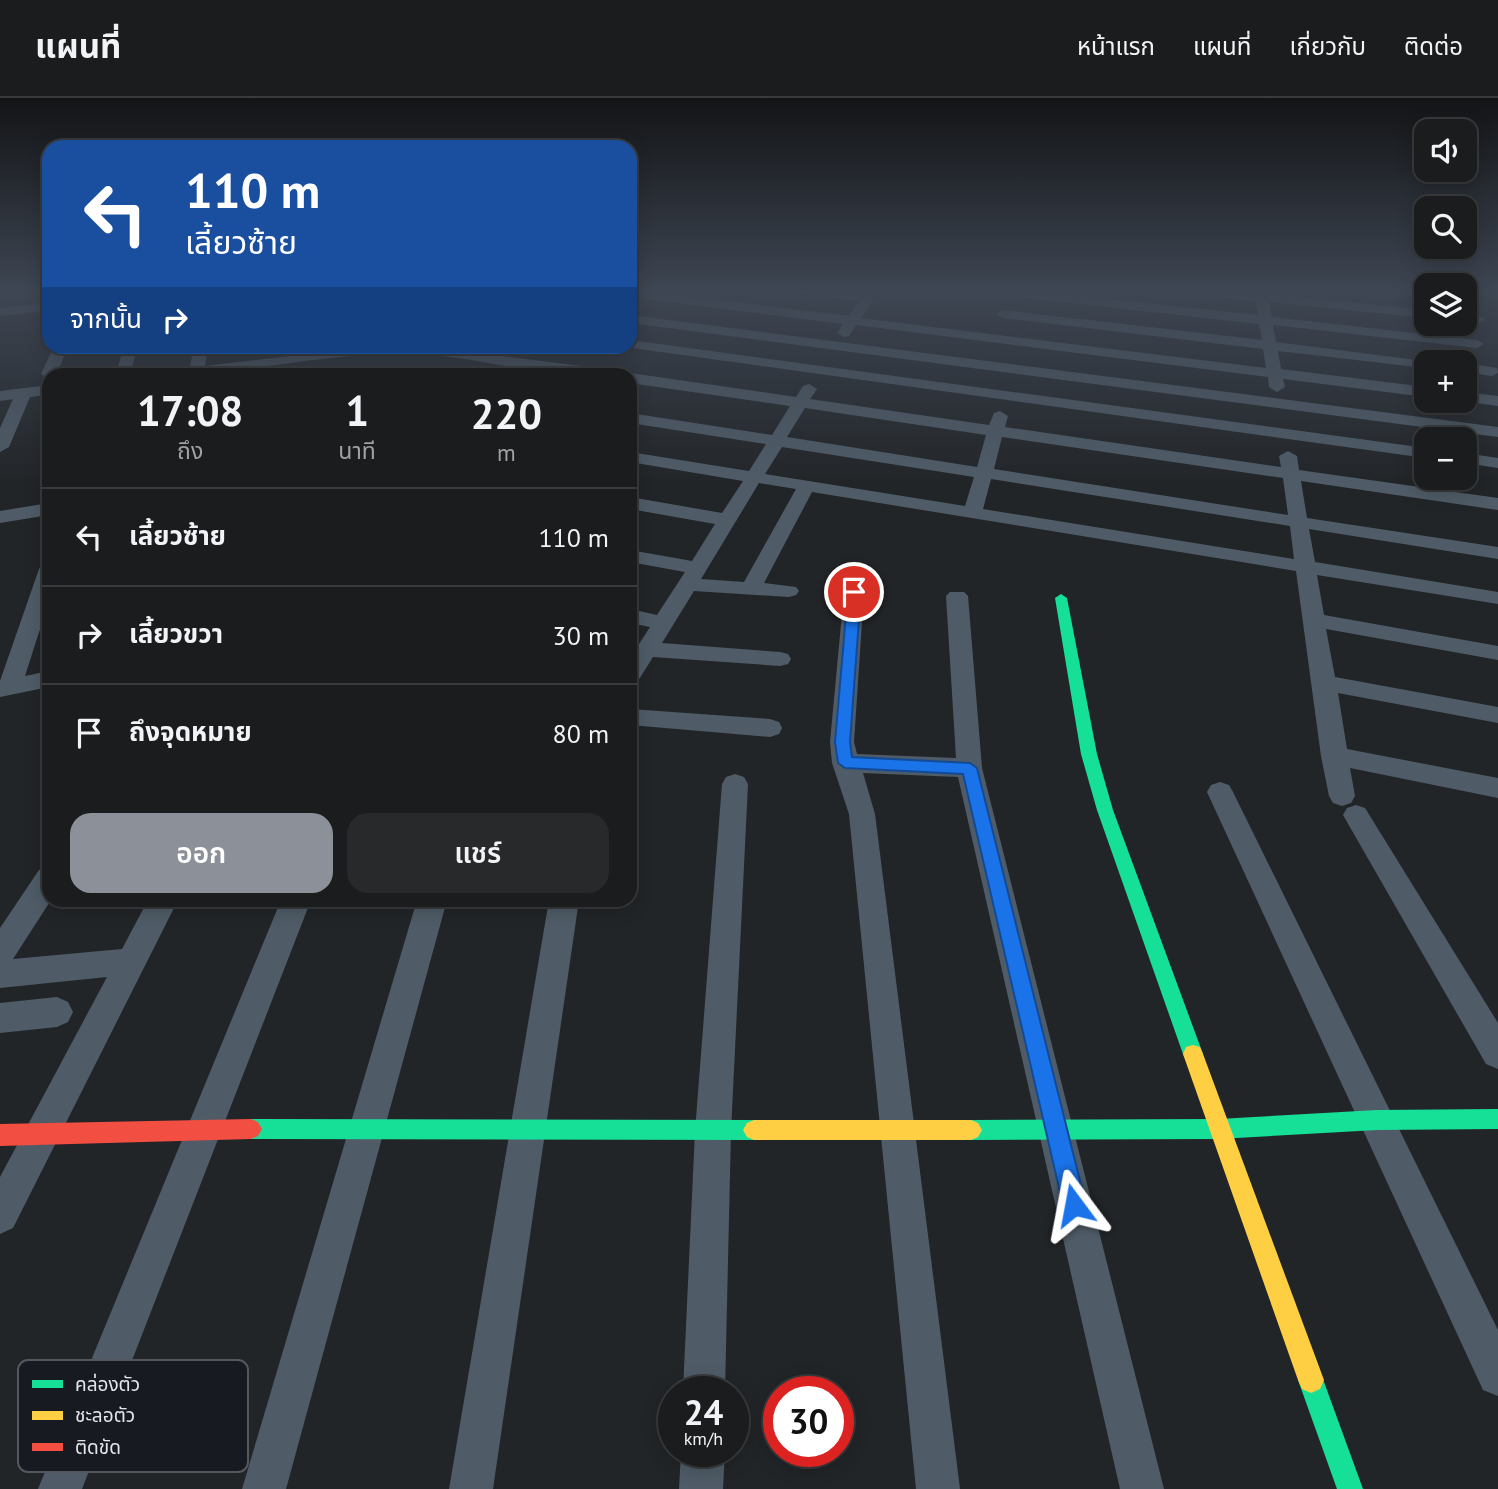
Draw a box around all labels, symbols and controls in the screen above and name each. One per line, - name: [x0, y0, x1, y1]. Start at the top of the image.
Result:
- text: แผนที่: [35, 24, 121, 67]
- text: หน้าแรก: [1077, 31, 1155, 62]
- text: แผนที่: [1193, 31, 1251, 62]
- text: เกี่ยวกับ: [1289, 31, 1366, 62]
- text: ติดต่อ: [1404, 31, 1463, 62]
- map controls: [1414, 119, 1477, 490]
- button: sound: [1414, 119, 1477, 182]
- text: 110 m: [185, 158, 320, 222]
- icon: left: [70, 168, 161, 259]
- button: search: [1414, 196, 1477, 259]
- text: เลี้ยวซ้าย: [185, 221, 297, 263]
- button: layers: [1414, 273, 1477, 336]
- icon: right: [156, 301, 194, 339]
- text: จากนั้น: [70, 302, 142, 335]
- button: +: [1414, 350, 1477, 413]
- text: 17:08: [137, 383, 243, 438]
- text: 1: [345, 383, 369, 438]
- text: 220: [471, 386, 542, 441]
- button: −: [1414, 427, 1477, 490]
- text: ถึง: [177, 436, 203, 465]
- text: นาที: [338, 436, 376, 465]
- text: m: [497, 438, 516, 467]
- icon: left: [70, 518, 108, 556]
- text: เลี้ยวซ้าย: [129, 519, 226, 552]
- text: 110 m: [538, 521, 609, 554]
- pin: [824, 562, 884, 622]
- icon: arrive: [835, 573, 873, 611]
- icon: right: [70, 616, 108, 654]
- text: เลี้ยวขวา: [129, 617, 223, 650]
- text: 30 m: [553, 619, 609, 652]
- icon: arrive: [70, 714, 108, 752]
- text: ถึงจุดหมาย: [129, 715, 252, 748]
- text: 80 m: [553, 717, 609, 750]
- button: ออก: [70, 813, 333, 893]
- button: แชร์: [347, 813, 609, 893]
- position arrow: [1037, 1168, 1111, 1242]
- legend: [18, 1360, 248, 1472]
- text: คล่องตัว: [75, 1372, 140, 1396]
- speed limit sign: 30: [763, 1376, 854, 1467]
- text: 24: [684, 1389, 723, 1435]
- text: ชะลอตัว: [75, 1403, 135, 1427]
- text: km/h: [684, 1427, 723, 1450]
- text: ติดขัด: [75, 1435, 121, 1459]

